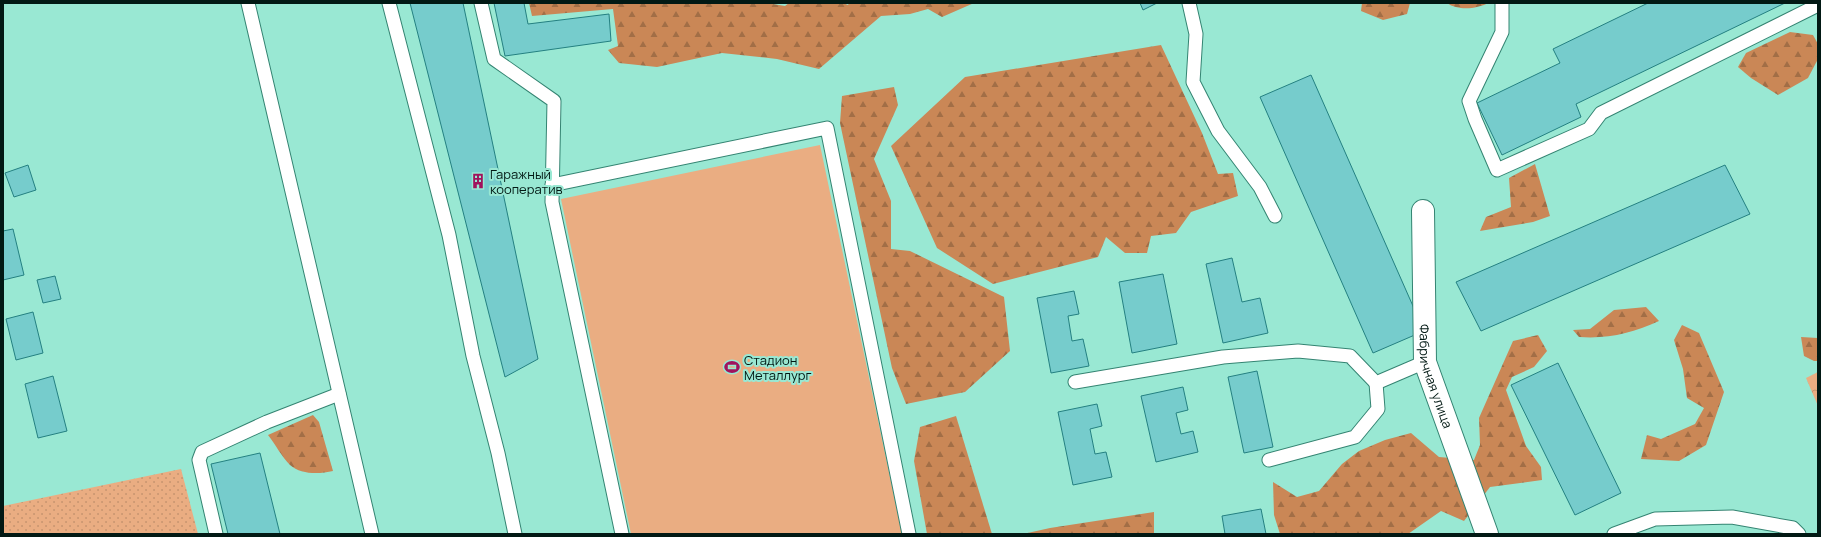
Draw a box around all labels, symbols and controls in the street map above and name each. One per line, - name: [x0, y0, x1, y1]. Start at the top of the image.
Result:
- place label: Гаражный кооператив: [490, 165, 563, 198]
- building icon: Гаражный кооператив: [469, 172, 487, 190]
- street label: Фабричная улица: [1415, 324, 1457, 431]
- place label: Стадион Металлург: [744, 351, 812, 384]
- sports icon: Стадион Металлург: [723, 358, 741, 376]

